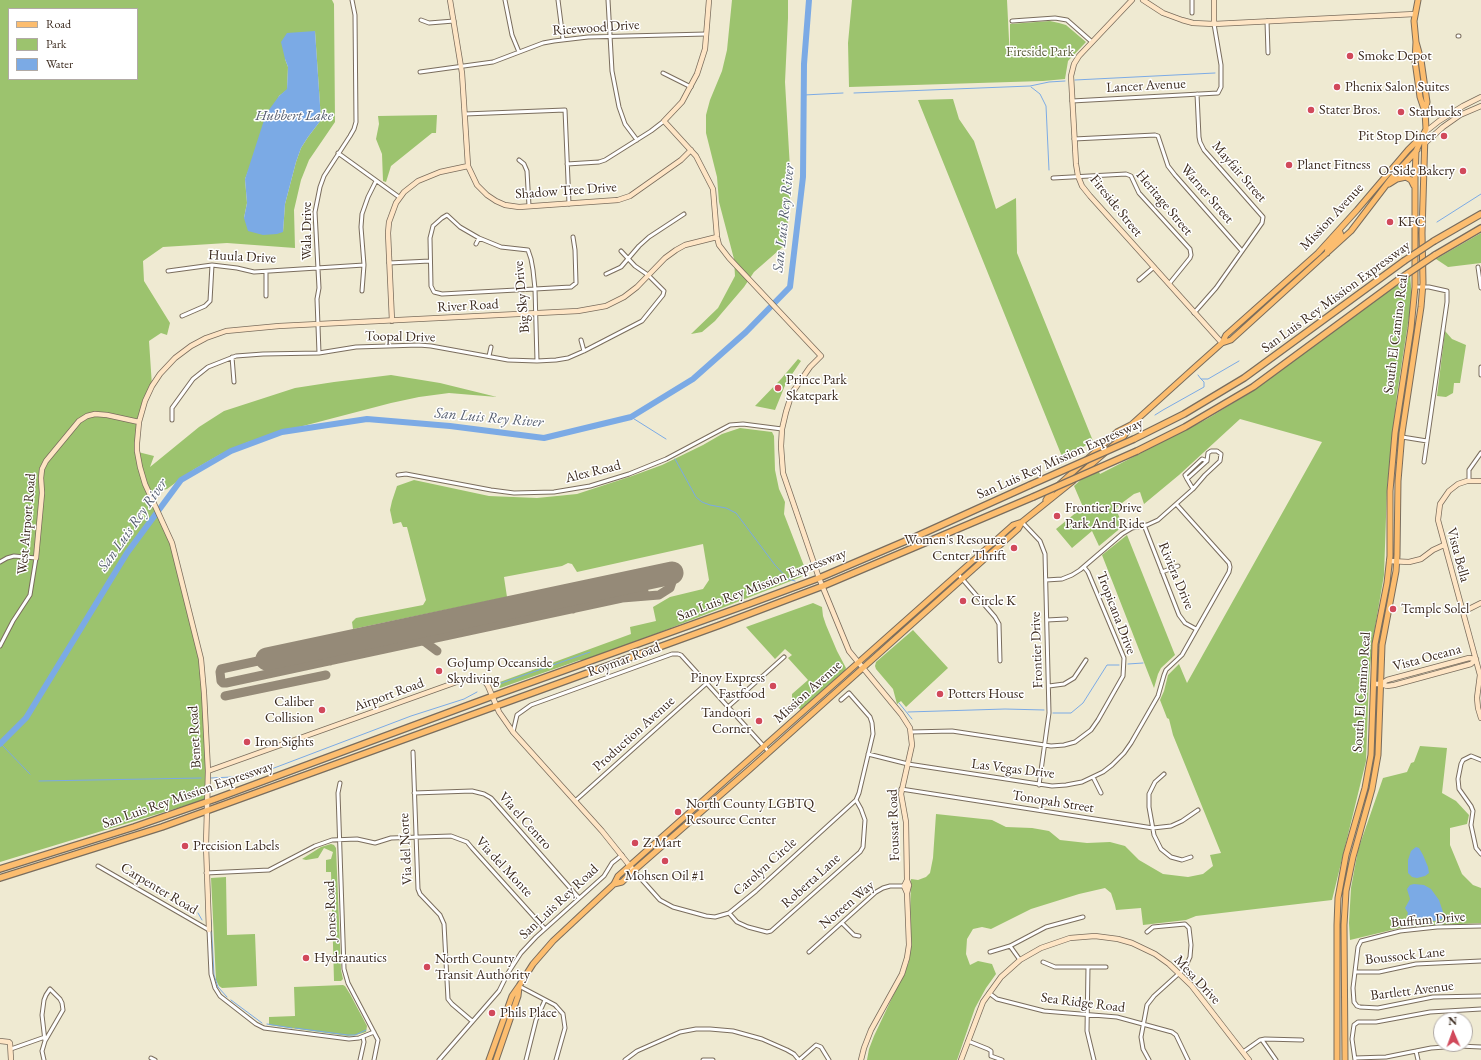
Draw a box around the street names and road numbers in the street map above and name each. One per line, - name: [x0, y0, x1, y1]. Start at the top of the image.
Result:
- street label: Ricewood Drive: [552, 17, 640, 39]
- street label: Lancer Avenue: [1106, 76, 1186, 96]
- street label: Mayfair Street: [1208, 138, 1270, 206]
- street label: Warner Street: [1177, 161, 1237, 227]
- street label: Heritage Street: [1132, 167, 1196, 239]
- street label: Fireside Street: [1086, 172, 1146, 240]
- street label: Shadow Tree Drive: [515, 179, 617, 203]
- street label: Mission Avenue: [1297, 180, 1367, 254]
- street label: Wala Drive: [299, 202, 315, 260]
- street label: San Luis Rey Mission Expressway: [1258, 237, 1414, 357]
- street label: Huula Drive: [208, 247, 276, 267]
- street label: Big Sky Drive: [510, 260, 534, 334]
- street label: South El Camino Real: [1380, 273, 1412, 395]
- street label: River Road: [437, 296, 499, 316]
- street label: Toopal Drive: [365, 328, 435, 346]
- street label: San Luis Rey Mission Expressway: [974, 415, 1146, 503]
- street label: Alex Road: [564, 457, 622, 487]
- street label: West Airport Road: [14, 473, 40, 575]
- street label: Vista Bella: [1443, 526, 1473, 584]
- street label: Riviera Drive: [1154, 540, 1198, 612]
- street label: San Luis Rey Mission Expressway: [675, 545, 849, 625]
- street label: Tropicana Drive: [1093, 569, 1139, 657]
- street label: Frontier Drive: [1027, 611, 1047, 689]
- street label: South El Camino Real: [1349, 631, 1375, 753]
- street label: Roymar Road: [585, 639, 663, 681]
- street label: Vista Oceana: [1391, 641, 1463, 675]
- street label: Mission Avenue: [770, 657, 846, 727]
- street label: Airport Road: [352, 675, 426, 715]
- street label: Production Avenue: [590, 693, 678, 775]
- street label: Benet Road: [185, 705, 205, 769]
- street label: Las Vegas Drive: [971, 756, 1055, 782]
- street label: San Luis Rey Mission Expressway: [100, 758, 276, 832]
- street label: Tonopah Street: [1011, 787, 1095, 817]
- street label: Via el Centro: [495, 789, 555, 853]
- street label: Foussat Road: [884, 789, 904, 861]
- street label: Via del Norte: [396, 813, 416, 885]
- street label: Via del Monte: [472, 833, 536, 901]
- street label: Carolyn Circle: [730, 834, 800, 900]
- street label: Roberta Lane: [778, 850, 844, 912]
- street label: Carpenter Road: [117, 859, 201, 919]
- street label: San Luis Rey Road: [516, 861, 602, 943]
- street label: Noreen Way: [816, 877, 878, 933]
- street label: Jones Road: [322, 880, 340, 942]
- street label: Buffum Drive: [1390, 908, 1466, 932]
- street label: Boussock Lane: [1364, 943, 1446, 969]
- street label: Mesa Drive: [1170, 952, 1224, 1008]
- street label: Bartlett Avenue: [1370, 978, 1454, 1004]
- street label: Sea Ridge Road: [1040, 990, 1126, 1016]

